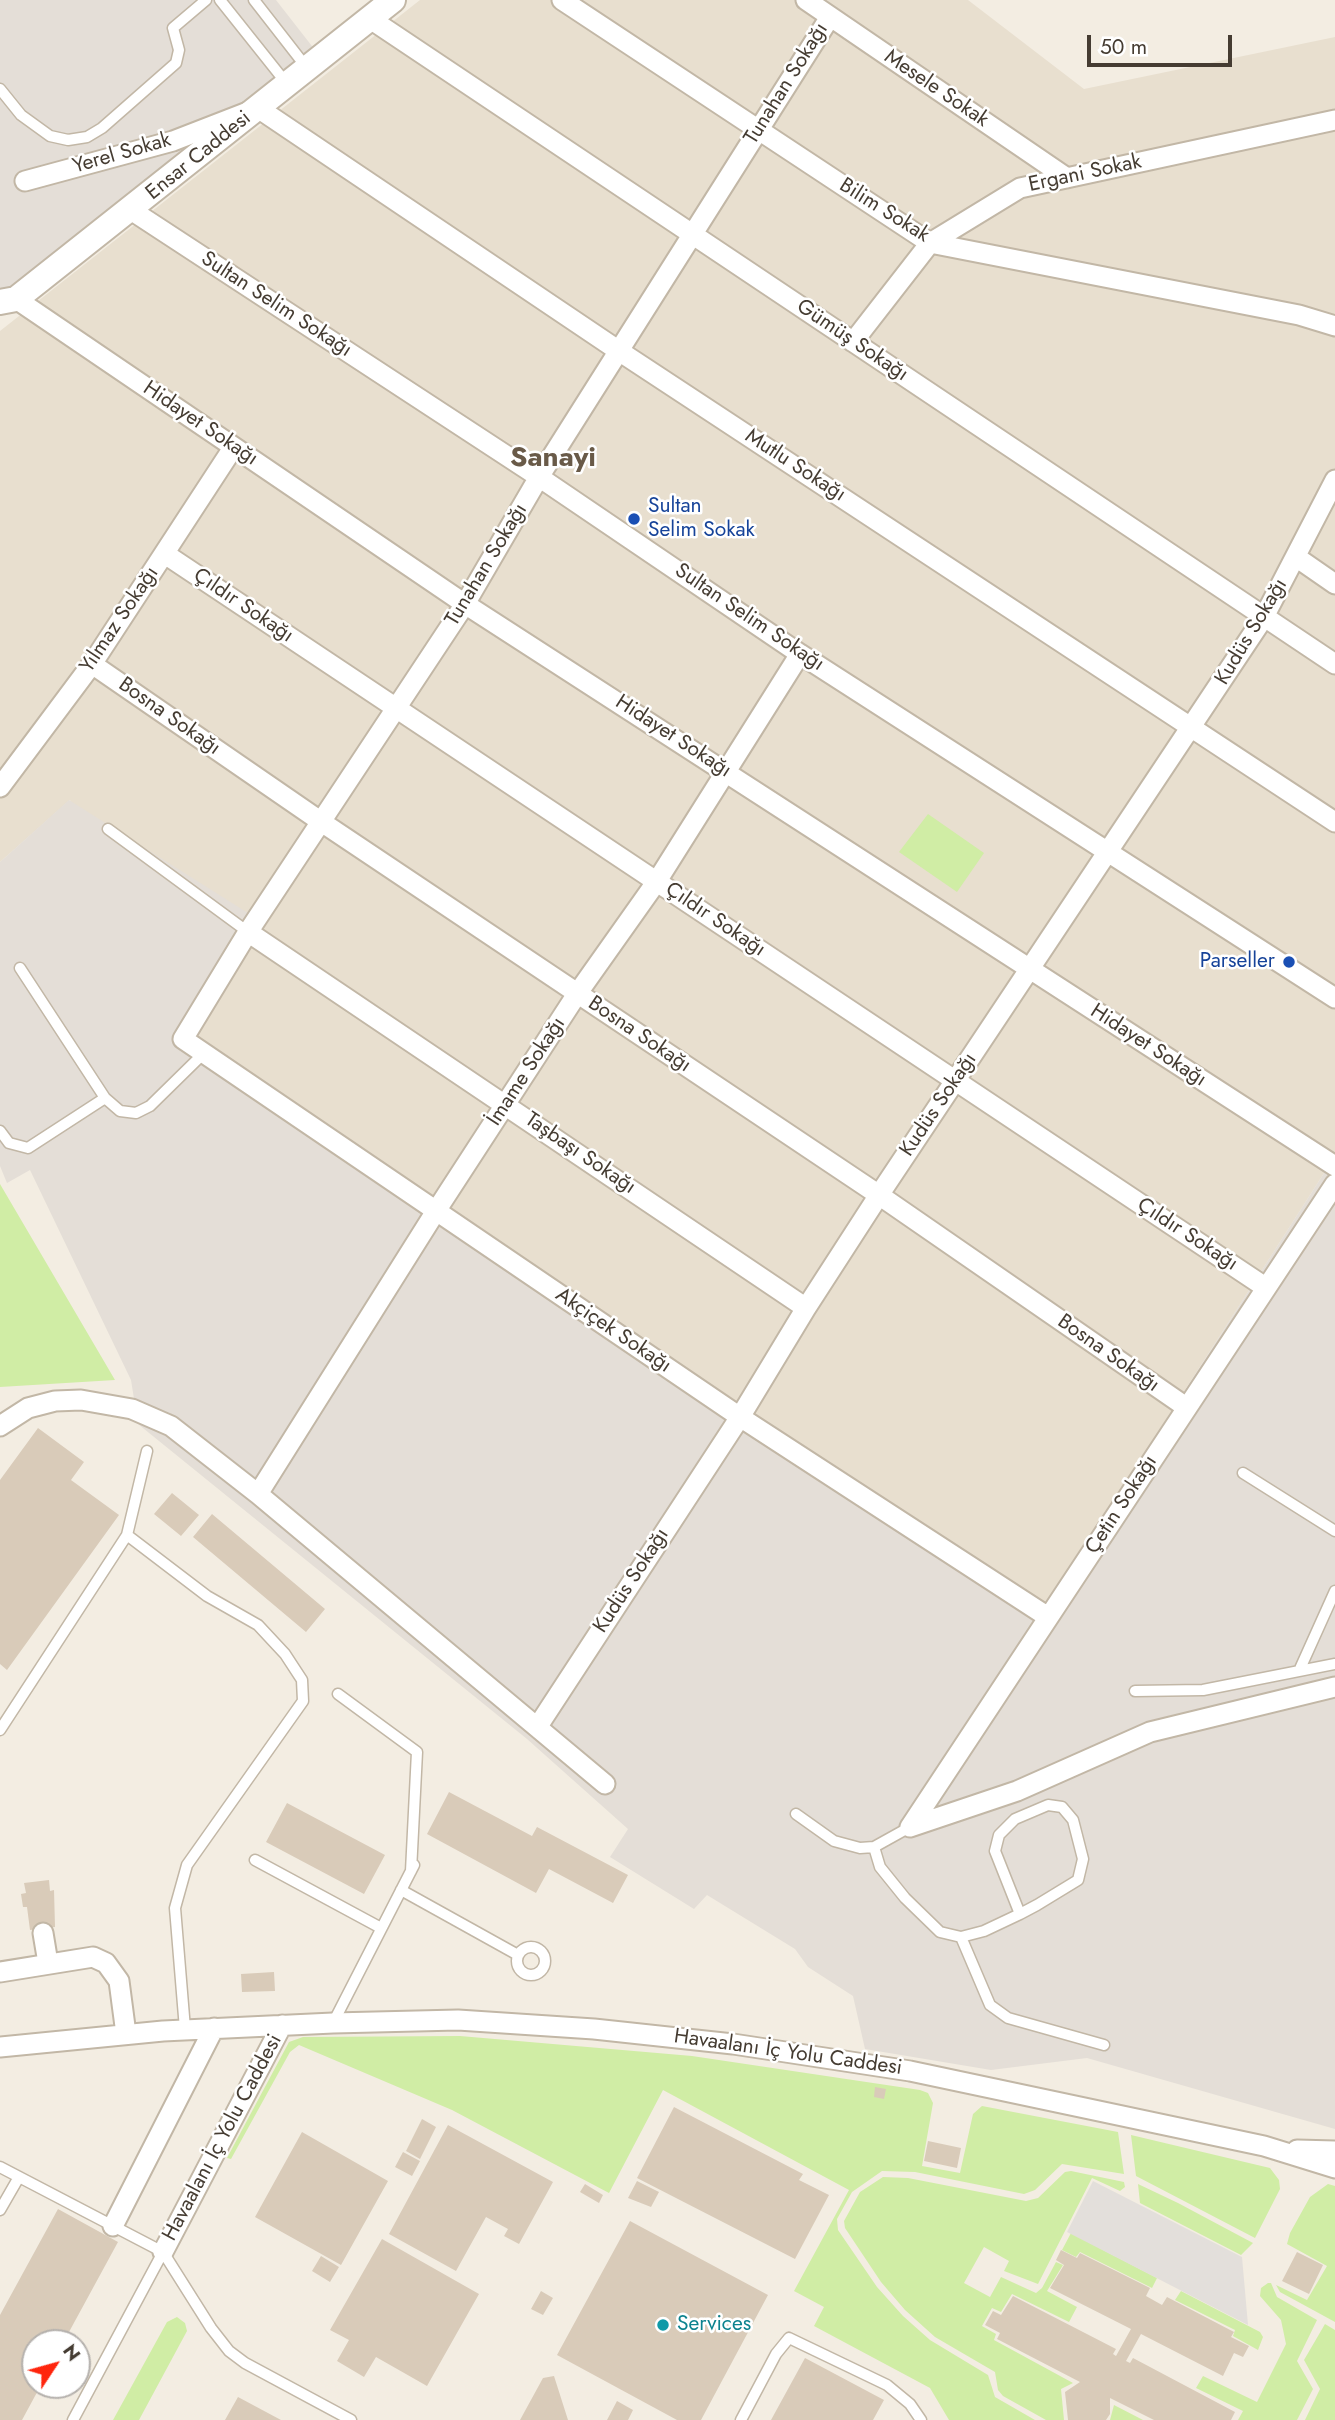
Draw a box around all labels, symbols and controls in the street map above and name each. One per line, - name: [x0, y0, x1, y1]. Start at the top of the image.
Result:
- street label: Tunahan Sokağı: [740, 19, 834, 149]
- scale bar: [1090, 21, 1235, 65]
- text: 50 m: [1100, 32, 1147, 62]
- street label: Mesele Sokak: [879, 45, 993, 133]
- street label: Ensar Caddesi: [141, 106, 257, 206]
- street label: Yerel Sokak: [70, 128, 174, 180]
- street label: Ergani Sokak: [1026, 150, 1144, 198]
- street label: Bilim Sokak: [834, 173, 934, 249]
- street label: Sultan Selim Sokağı: [196, 247, 356, 363]
- street label: Gümüş Sokağı: [791, 294, 913, 388]
- street label: Hidayet Sokağı: [138, 376, 262, 472]
- street label: Mutlu Sokağı: [740, 424, 850, 508]
- district label: Sanayi: [510, 442, 596, 476]
- place label: Sultan Selim Sokak: [648, 494, 755, 544]
- street label: Tunahan Sokağı: [441, 499, 533, 631]
- marker: Sultan Selim Sokak: [626, 511, 642, 527]
- street label: Sultan Selim Sokağı: [669, 559, 829, 677]
- street label: Yılmaz Sokağı: [75, 562, 165, 678]
- street label: Çıldır Sokağı: [188, 563, 298, 649]
- street label: Kudüs Sokağı: [1210, 574, 1294, 690]
- street label: Bosna Sokağı: [113, 673, 225, 761]
- street label: Hidayet Sokağı: [610, 690, 736, 784]
- street label: Çıldır Sokağı: [660, 877, 770, 963]
- place label: Parseller: [1200, 949, 1275, 975]
- marker: Parseller: [1281, 954, 1297, 970]
- street label: Bosna Sokağı: [583, 991, 695, 1079]
- street label: Hidayet Sokağı: [1085, 999, 1211, 1093]
- street label: İmame Sokağı: [482, 1013, 572, 1131]
- street label: Kudüs Sokağı: [895, 1048, 983, 1162]
- street label: Taşbaşı Sokağı: [520, 1108, 640, 1200]
- street label: Çıldır Sokağı: [1132, 1193, 1242, 1277]
- street label: Akçiçek Sokağı: [550, 1283, 676, 1379]
- street label: Bosna Sokağı: [1052, 1310, 1164, 1398]
- street label: Çetin Sokağı: [1081, 1451, 1163, 1559]
- street label: Kudüs Sokağı: [589, 1524, 675, 1638]
- street label: Havaalanı İç Yolu Caddesi: [672, 2025, 904, 2081]
- street label: Havaalanı İç Yolu Caddesi: [158, 2030, 288, 2246]
- place label: Services: [677, 2312, 751, 2338]
- marker: Services: [655, 2317, 671, 2333]
- north arrow: [21, 2329, 91, 2399]
- text: N: [56, 2338, 87, 2367]

